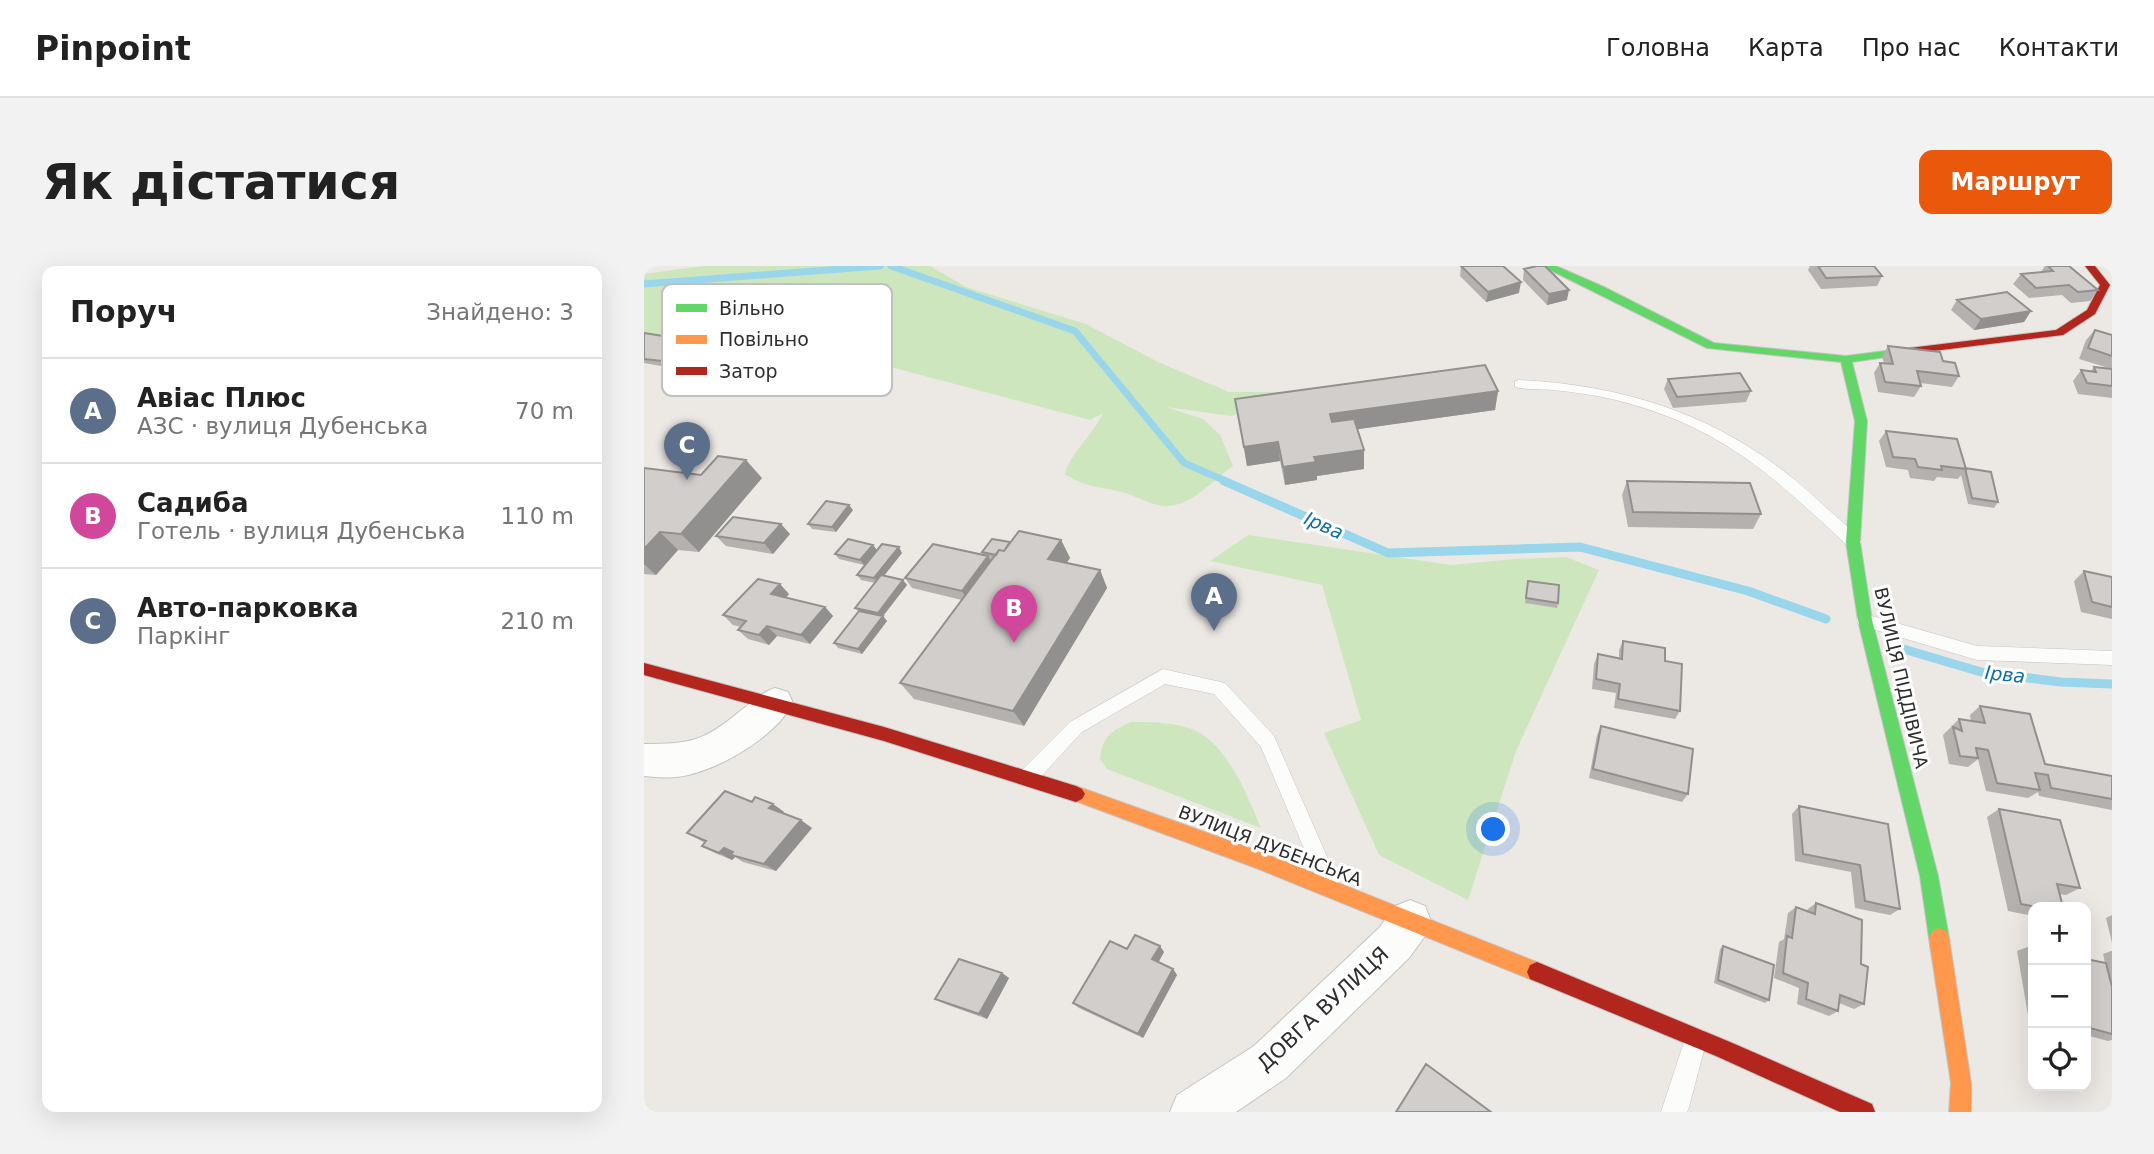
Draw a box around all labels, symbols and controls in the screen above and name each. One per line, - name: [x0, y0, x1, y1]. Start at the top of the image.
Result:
- text: Pinpoint: [35, 29, 191, 68]
- text: Головна: [1606, 34, 1710, 62]
- text: Карта: [1748, 34, 1824, 62]
- text: Про нас: [1862, 34, 1961, 62]
- text: Контакти: [1999, 34, 2119, 62]
- button: Маршрут: [1919, 150, 2112, 214]
- text: Як дістатися: [42, 154, 400, 211]
- legend: [662, 284, 892, 396]
- text: Поруч: [70, 294, 177, 329]
- text: Вільно: [719, 297, 785, 319]
- text: Знайдено: 3: [426, 299, 574, 325]
- text: Повільно: [719, 328, 809, 350]
- text: Затор: [719, 360, 778, 382]
- text: Авіас Плюс: [137, 383, 306, 413]
- text: A: [84, 398, 102, 424]
- text: 70 m: [515, 398, 574, 424]
- text: АЗС · вулиця Дубенська: [137, 413, 428, 439]
- pin: C: [664, 422, 710, 480]
- text: Садиба: [137, 488, 249, 518]
- text: B: [84, 503, 102, 529]
- text: 110 m: [500, 503, 574, 529]
- water label: Ірва: [1301, 507, 1347, 543]
- text: Готель · вулиця Дубенська: [137, 518, 466, 544]
- pin: A: [1191, 573, 1237, 631]
- pin: B: [991, 585, 1037, 643]
- street label: ВУЛИЦЯ ПІДДІВИЧА: [1870, 585, 1933, 771]
- text: Авто-парковка: [137, 593, 359, 623]
- text: C: [85, 608, 101, 634]
- text: 210 m: [500, 608, 574, 634]
- text: Паркінг: [137, 623, 230, 649]
- water label: Ірва: [1984, 661, 2026, 687]
- street label: ВУЛИЦЯ ДУБЕНСЬКА: [1175, 801, 1366, 890]
- your location: [1476, 812, 1510, 846]
- map controls: [2028, 902, 2091, 1091]
- button: +: [2028, 902, 2091, 965]
- street label: ДОВГА ВУЛИЦЯ: [1252, 942, 1394, 1076]
- button: −: [2028, 965, 2091, 1028]
- button: locate: [2028, 1028, 2091, 1091]

